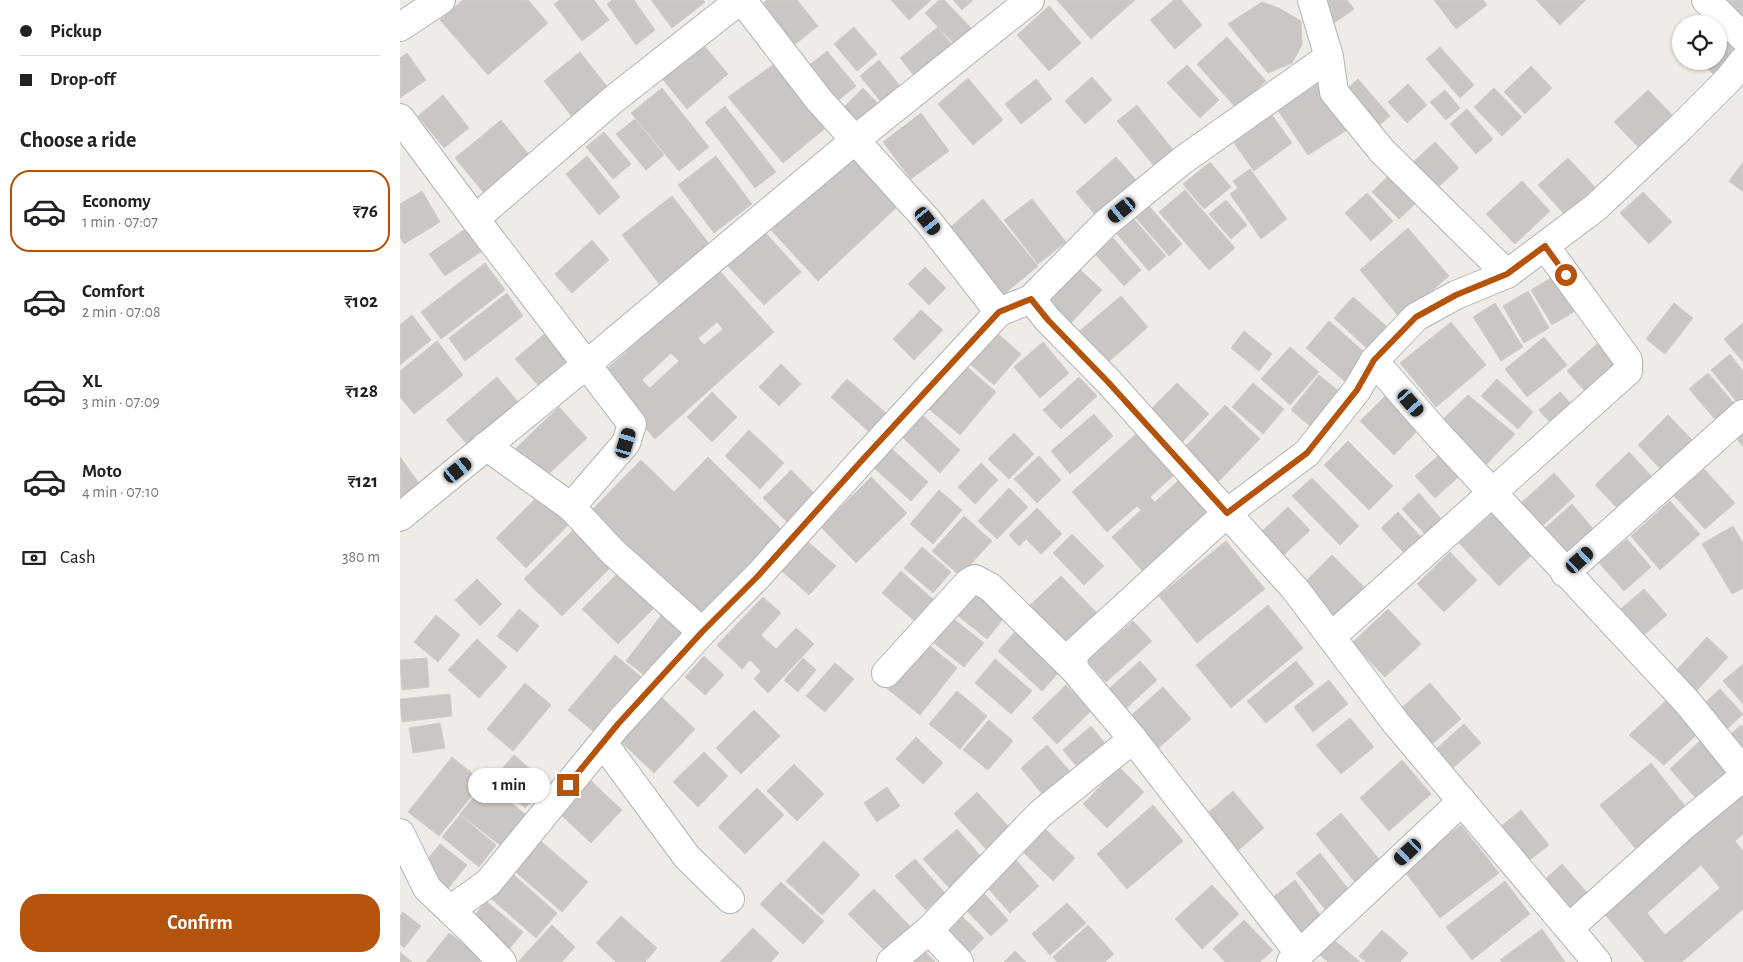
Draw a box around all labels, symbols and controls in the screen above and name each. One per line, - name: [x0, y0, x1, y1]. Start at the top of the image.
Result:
- map controls: [1672, 15, 1727, 70]
- button: locate: [1672, 15, 1727, 70]
- text: Pickup: [50, 22, 102, 41]
- text: Drop-off: [50, 70, 115, 89]
- text: Choose a ride: [20, 129, 136, 151]
- icon: car: [22, 189, 67, 234]
- text: Economy: [82, 192, 151, 211]
- car: [1105, 195, 1138, 225]
- text: ₹76: [353, 202, 378, 221]
- car: [912, 205, 943, 237]
- text: 1 min · 07:07: [82, 214, 158, 230]
- route start: [1555, 264, 1577, 286]
- icon: car: [22, 279, 67, 324]
- text: Comfort: [82, 282, 144, 301]
- text: ₹102: [344, 292, 378, 311]
- text: 2 min · 07:08: [82, 304, 161, 320]
- icon: car: [22, 369, 67, 414]
- text: XL: [82, 372, 102, 391]
- text: ₹128: [345, 382, 378, 401]
- car: [1395, 387, 1426, 419]
- text: 3 min · 07:09: [82, 394, 160, 410]
- car: [614, 426, 637, 460]
- car: [441, 455, 474, 485]
- icon: car: [22, 459, 67, 504]
- text: Moto: [82, 462, 122, 481]
- text: ₹121: [347, 472, 378, 491]
- text: 4 min · 07:10: [82, 484, 159, 500]
- icon: cash: [20, 544, 48, 572]
- car: [1563, 544, 1596, 576]
- text: Cash: [60, 548, 96, 567]
- text: 380 m: [342, 549, 380, 565]
- callout: 1 min: [468, 768, 550, 802]
- route end: [557, 774, 579, 796]
- text: 1 min: [492, 777, 526, 793]
- car: [1391, 836, 1424, 868]
- button: Confirm: [20, 894, 380, 952]

